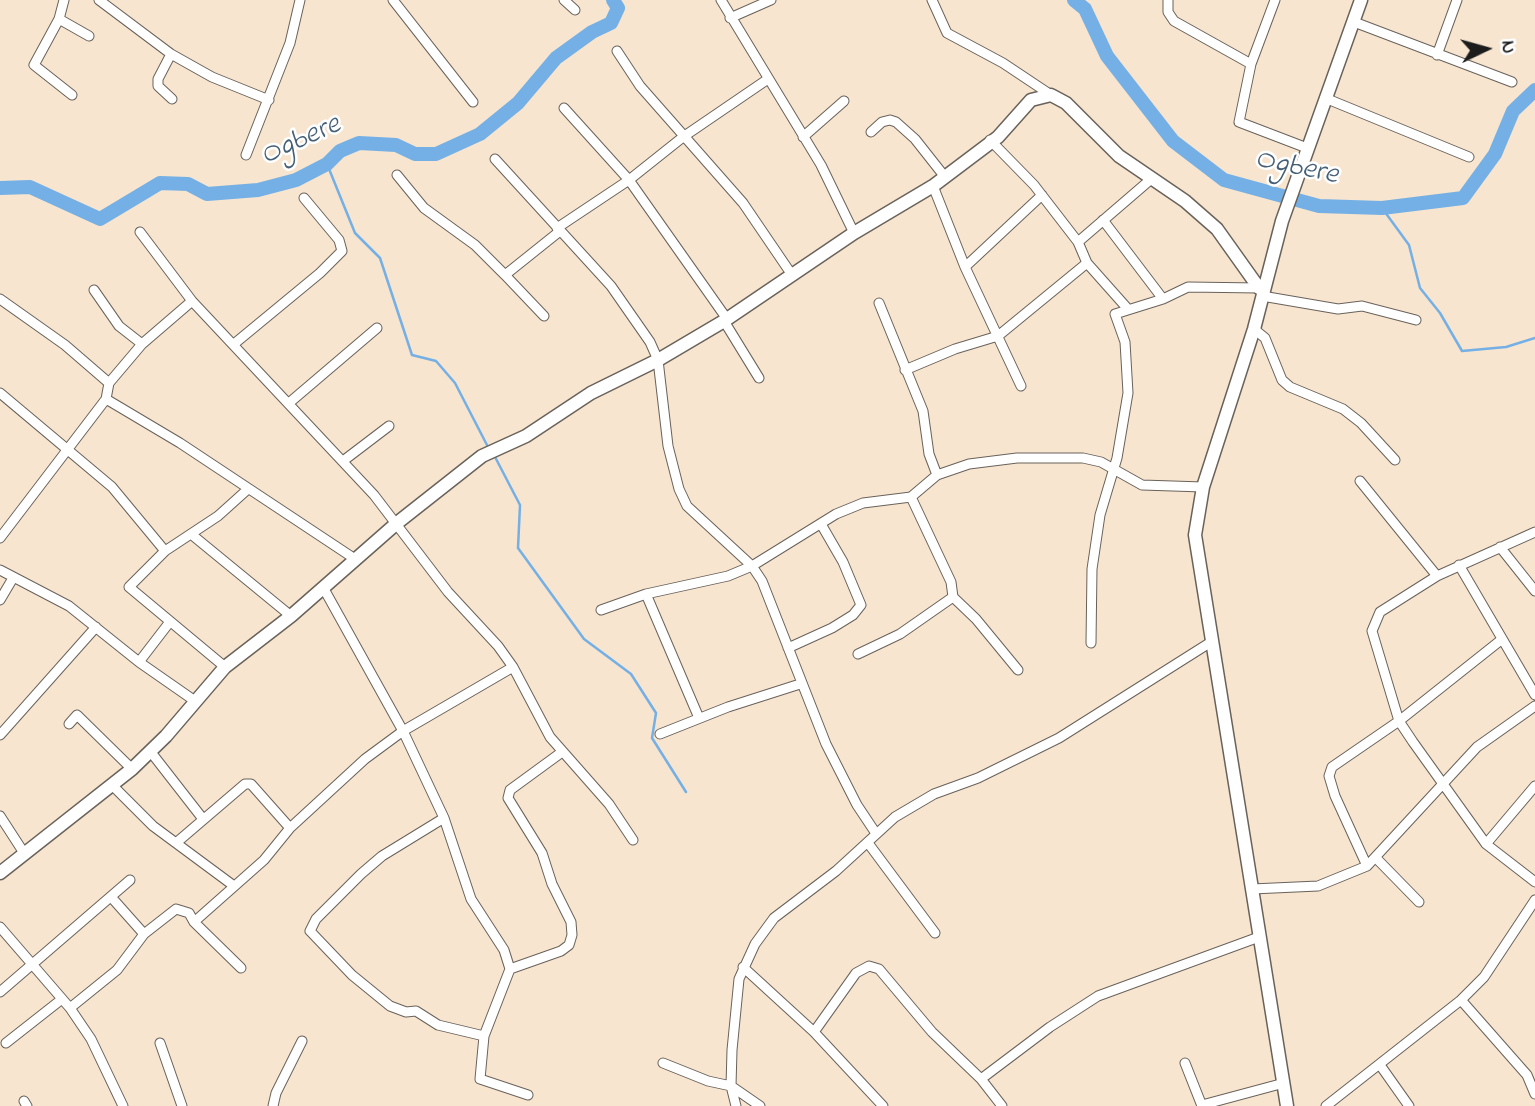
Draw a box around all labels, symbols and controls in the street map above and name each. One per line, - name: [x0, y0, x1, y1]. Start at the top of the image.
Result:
- north arrow: [1451, 14, 1521, 84]
- text: N: [1493, 40, 1521, 55]
- water label: Ogbere: [255, 108, 347, 176]
- water label: Ogbere: [1251, 143, 1341, 195]

